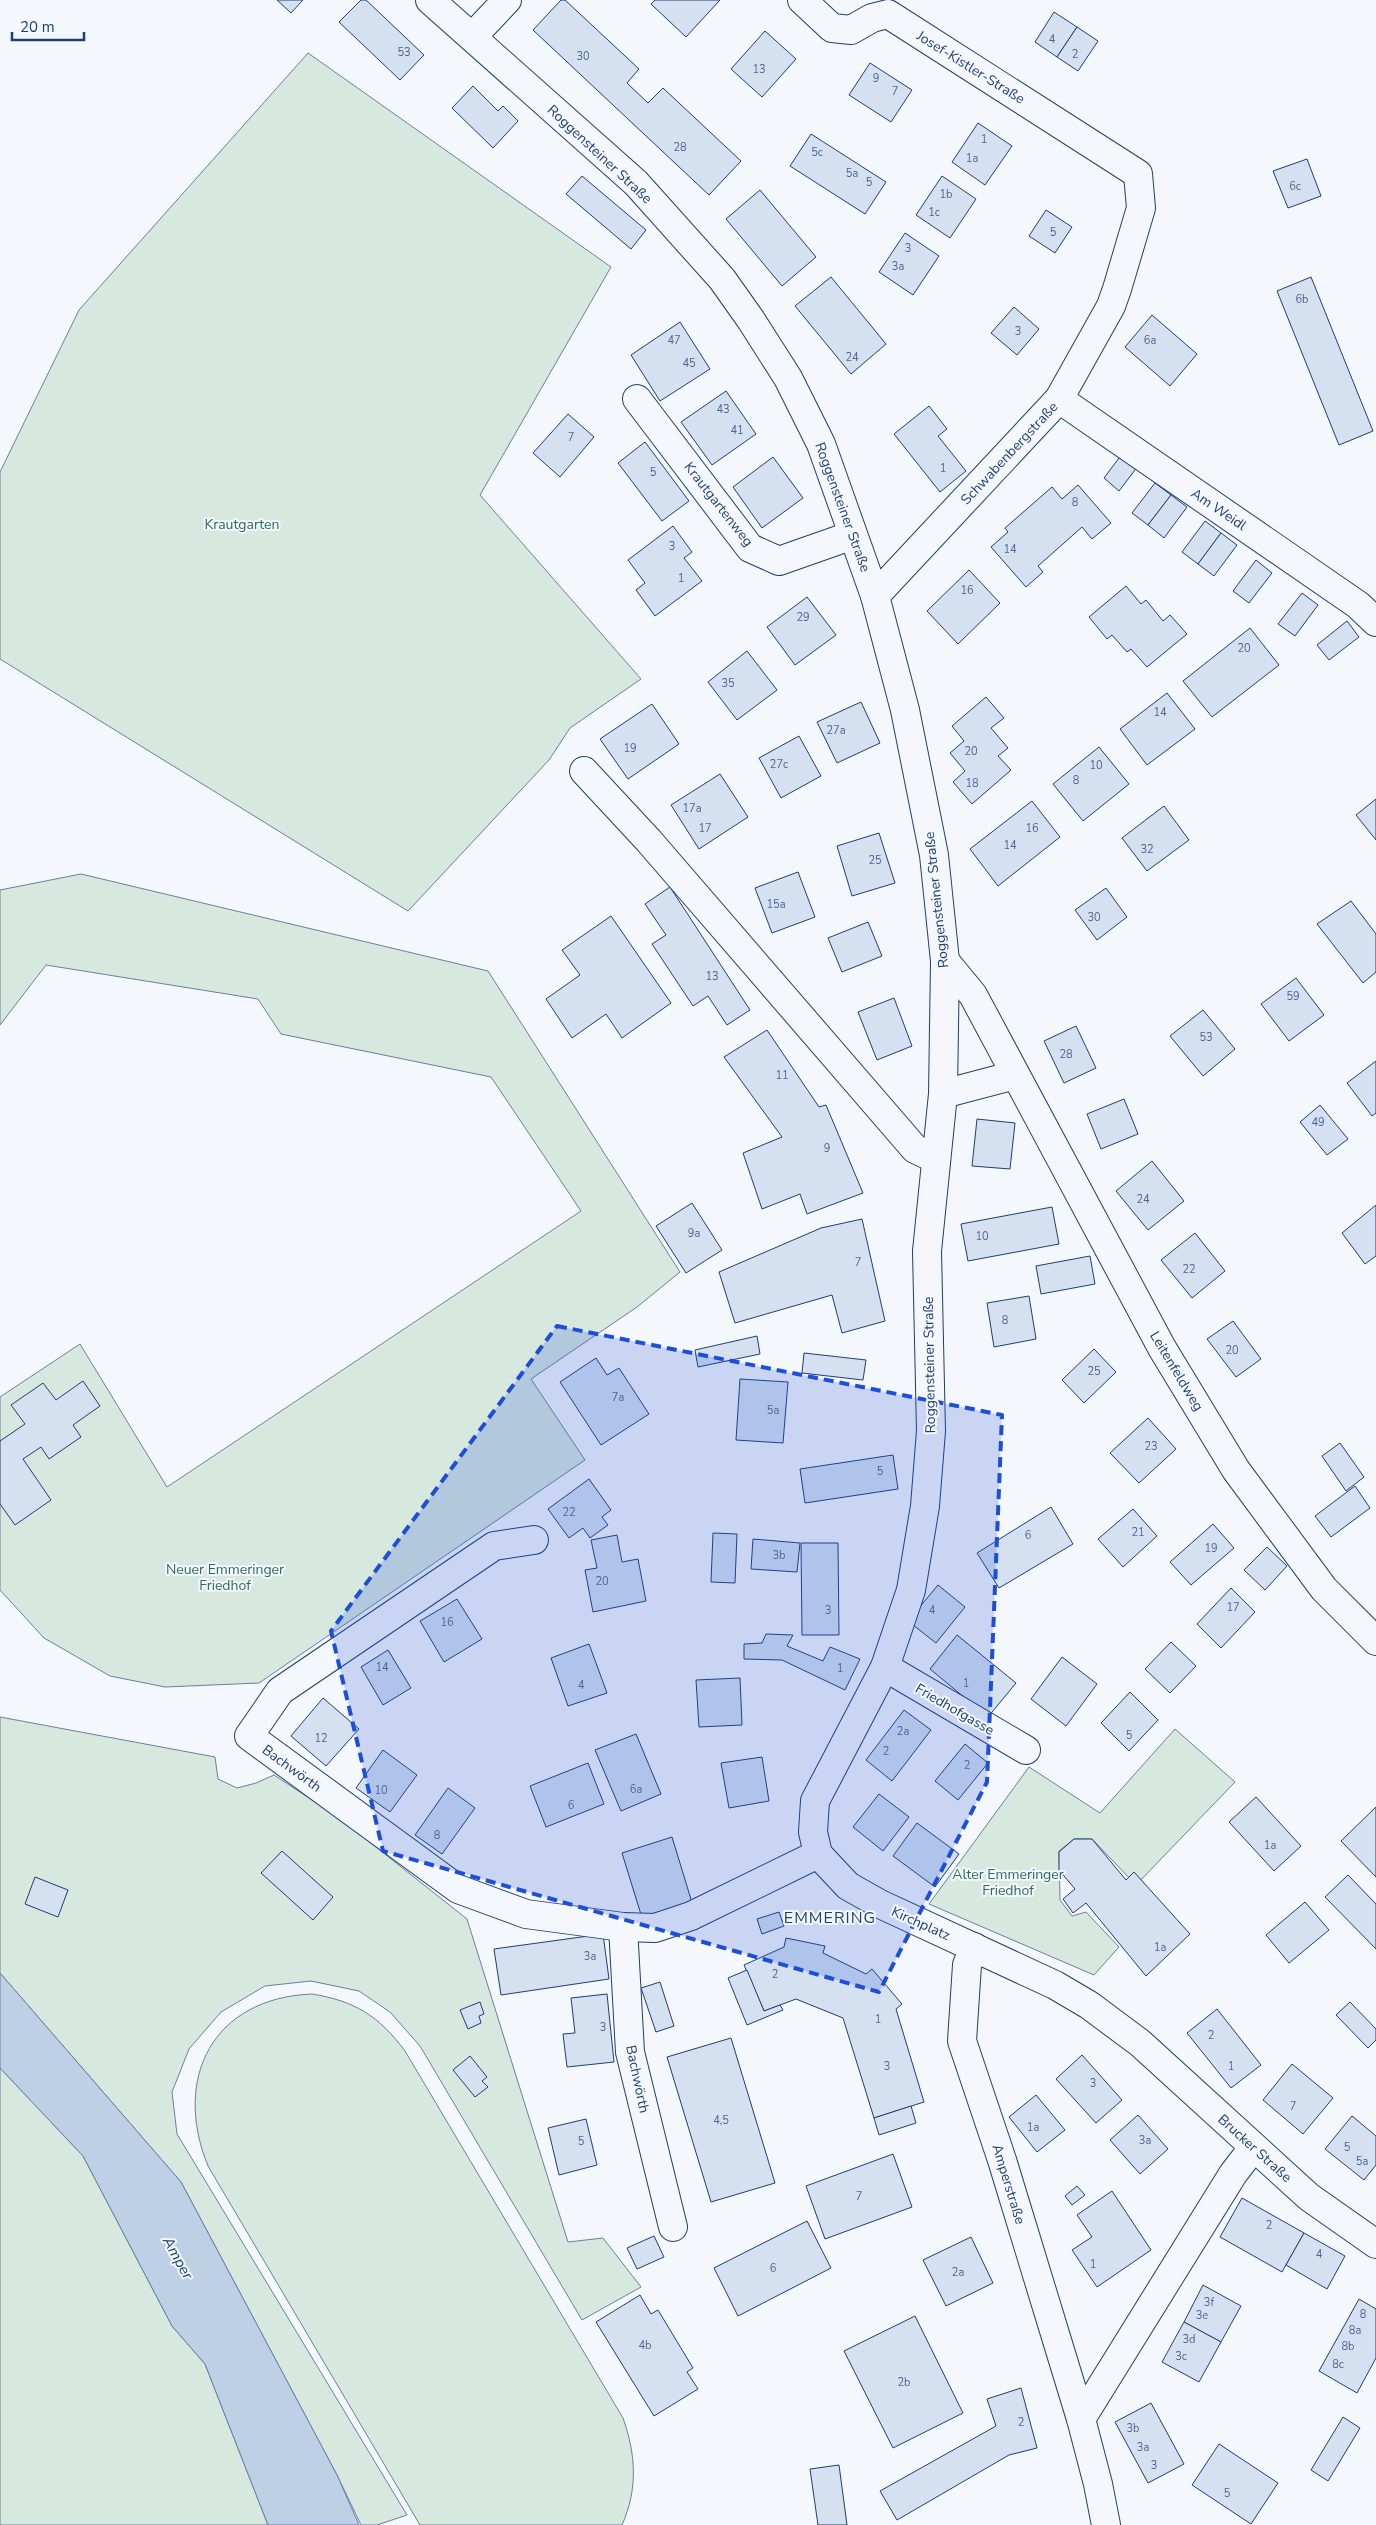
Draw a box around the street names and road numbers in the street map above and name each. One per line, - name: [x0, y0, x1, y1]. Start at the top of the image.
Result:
- street label: Josef-Kistler-Straße: [912, 26, 1028, 108]
- street label: Roggensteiner Straße: [543, 101, 656, 208]
- street label: Schwabenbergstraße: [957, 398, 1062, 509]
- street label: Roggensteiner Straße: [810, 440, 875, 575]
- street label: Krautgartenweg: [680, 458, 758, 550]
- street label: Am Weidl: [1187, 484, 1251, 535]
- street label: Roggensteiner Straße: [920, 831, 953, 969]
- street label: Roggensteiner Straße: [919, 1296, 940, 1434]
- street label: Leitenfeldweg: [1145, 1328, 1208, 1415]
- street label: Friedhofgasse: [912, 1679, 998, 1740]
- street label: Bachwörth: [258, 1740, 325, 1796]
- street label: Kirchplatz: [888, 1902, 954, 1945]
- street label: Bachwörth: [621, 2043, 654, 2115]
- street label: Brucker Straße: [1214, 2110, 1296, 2187]
- street label: Amperstraße: [987, 2142, 1030, 2226]

